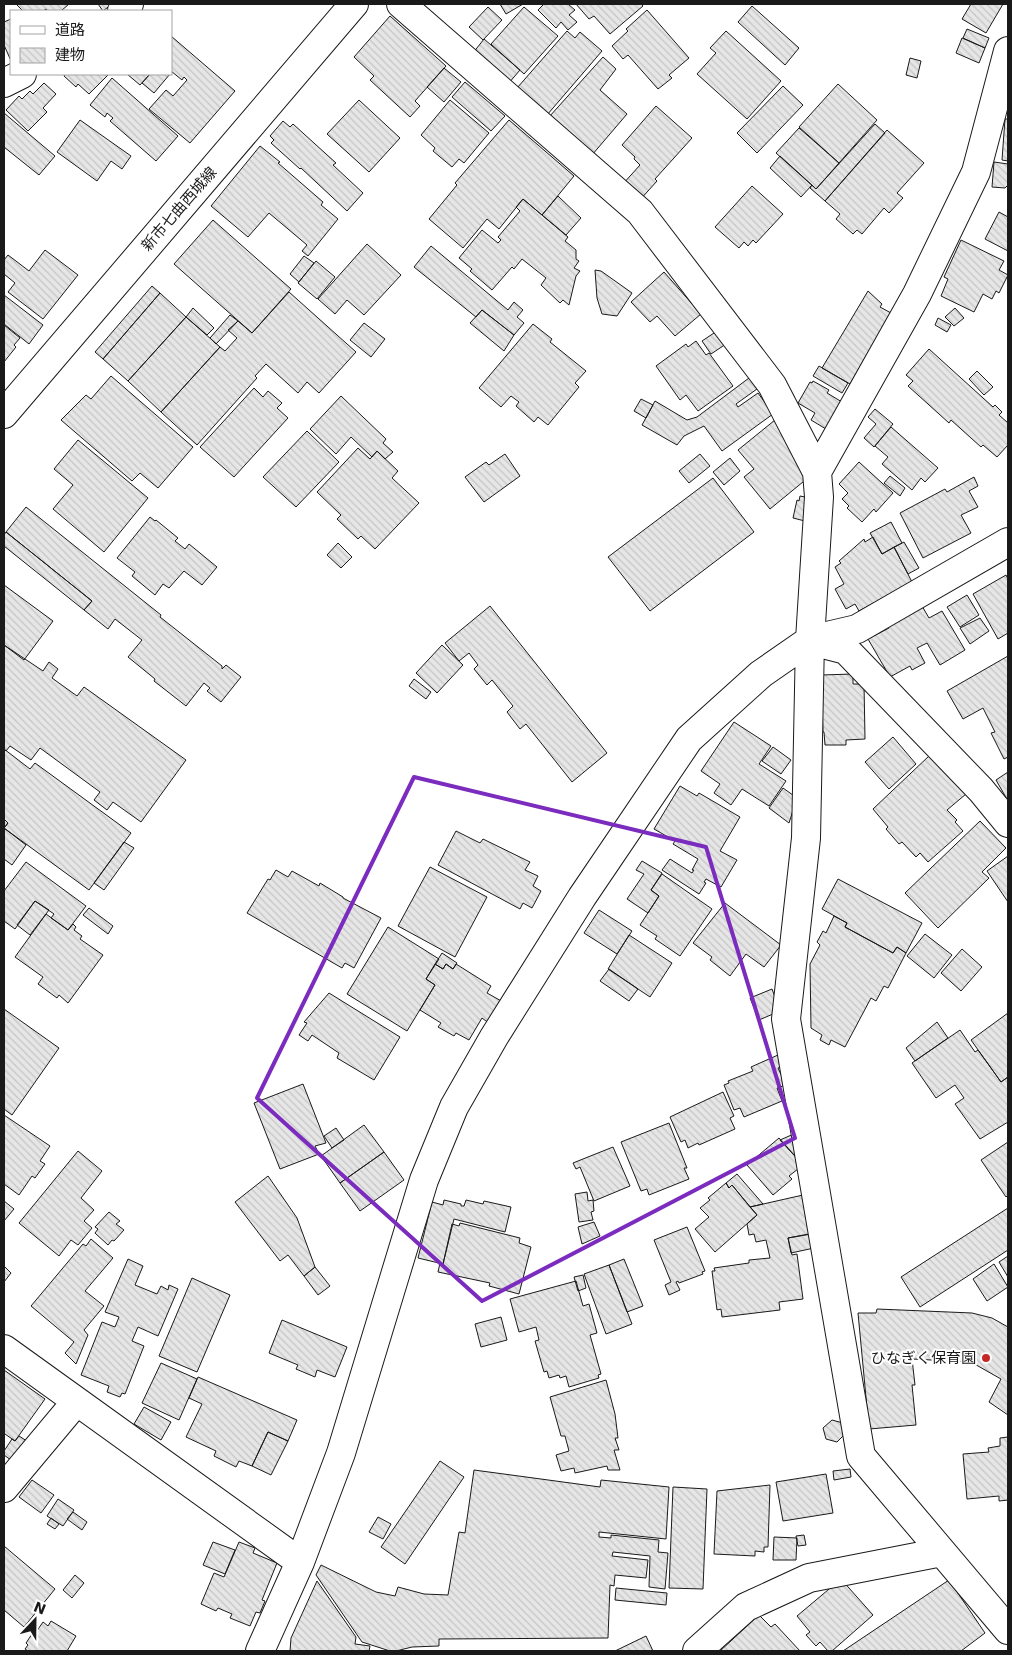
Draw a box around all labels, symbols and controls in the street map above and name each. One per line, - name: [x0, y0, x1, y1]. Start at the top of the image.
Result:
- legend: [10, 10, 172, 75]
- text: 道路: [55, 21, 85, 39]
- text: 建物: [55, 46, 85, 64]
- street label: 新市七曲西城線: [138, 163, 220, 255]
- place label: ひなぎく保育園: [871, 1349, 976, 1367]
- marker: ひなぎく保育園: [980, 1352, 992, 1364]
- north arrow: [10, 1595, 60, 1645]
- text: N: [31, 1598, 48, 1618]

